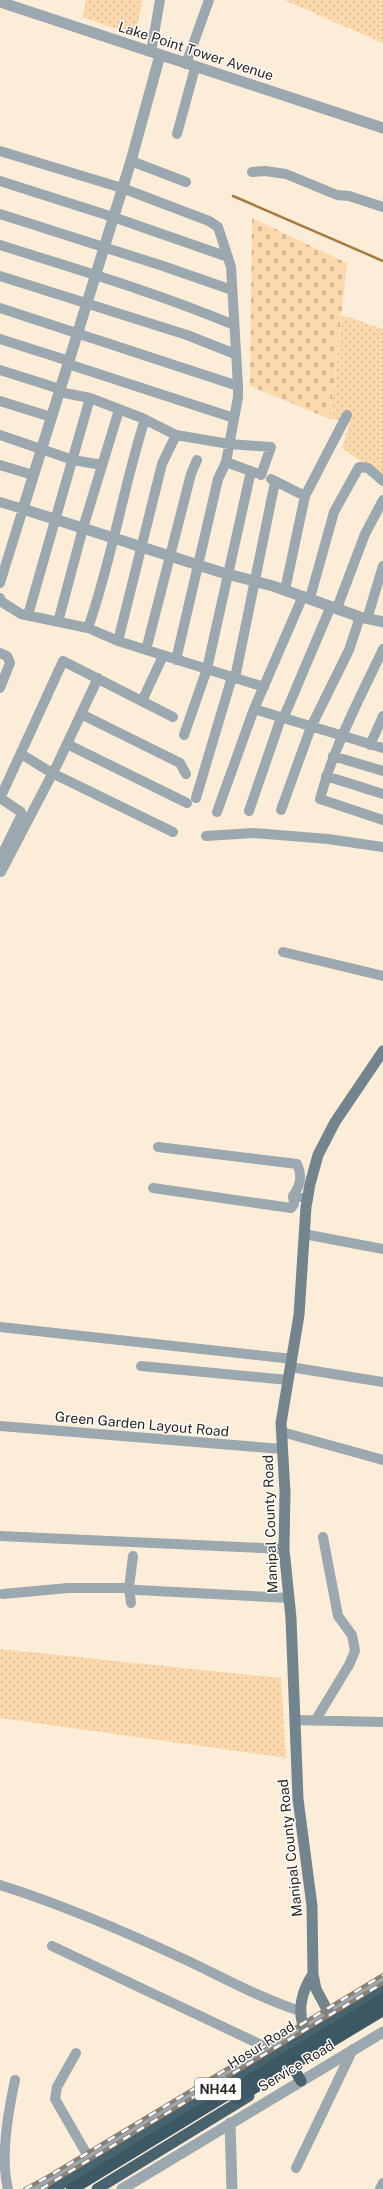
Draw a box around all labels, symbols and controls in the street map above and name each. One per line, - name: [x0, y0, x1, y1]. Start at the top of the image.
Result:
- street label: Lake Point Tower Avenue: [116, 18, 276, 84]
- street label: Green Garden Layout Road: [54, 1408, 230, 1440]
- street label: Manipal County Road: [260, 1455, 280, 1593]
- street label: Manipal County Road: [275, 1778, 305, 1918]
- street label: Hosur Road: [225, 2018, 297, 2072]
- street label: Service Road: [255, 2037, 337, 2095]
- road number: NH44: [195, 2078, 241, 2100]

